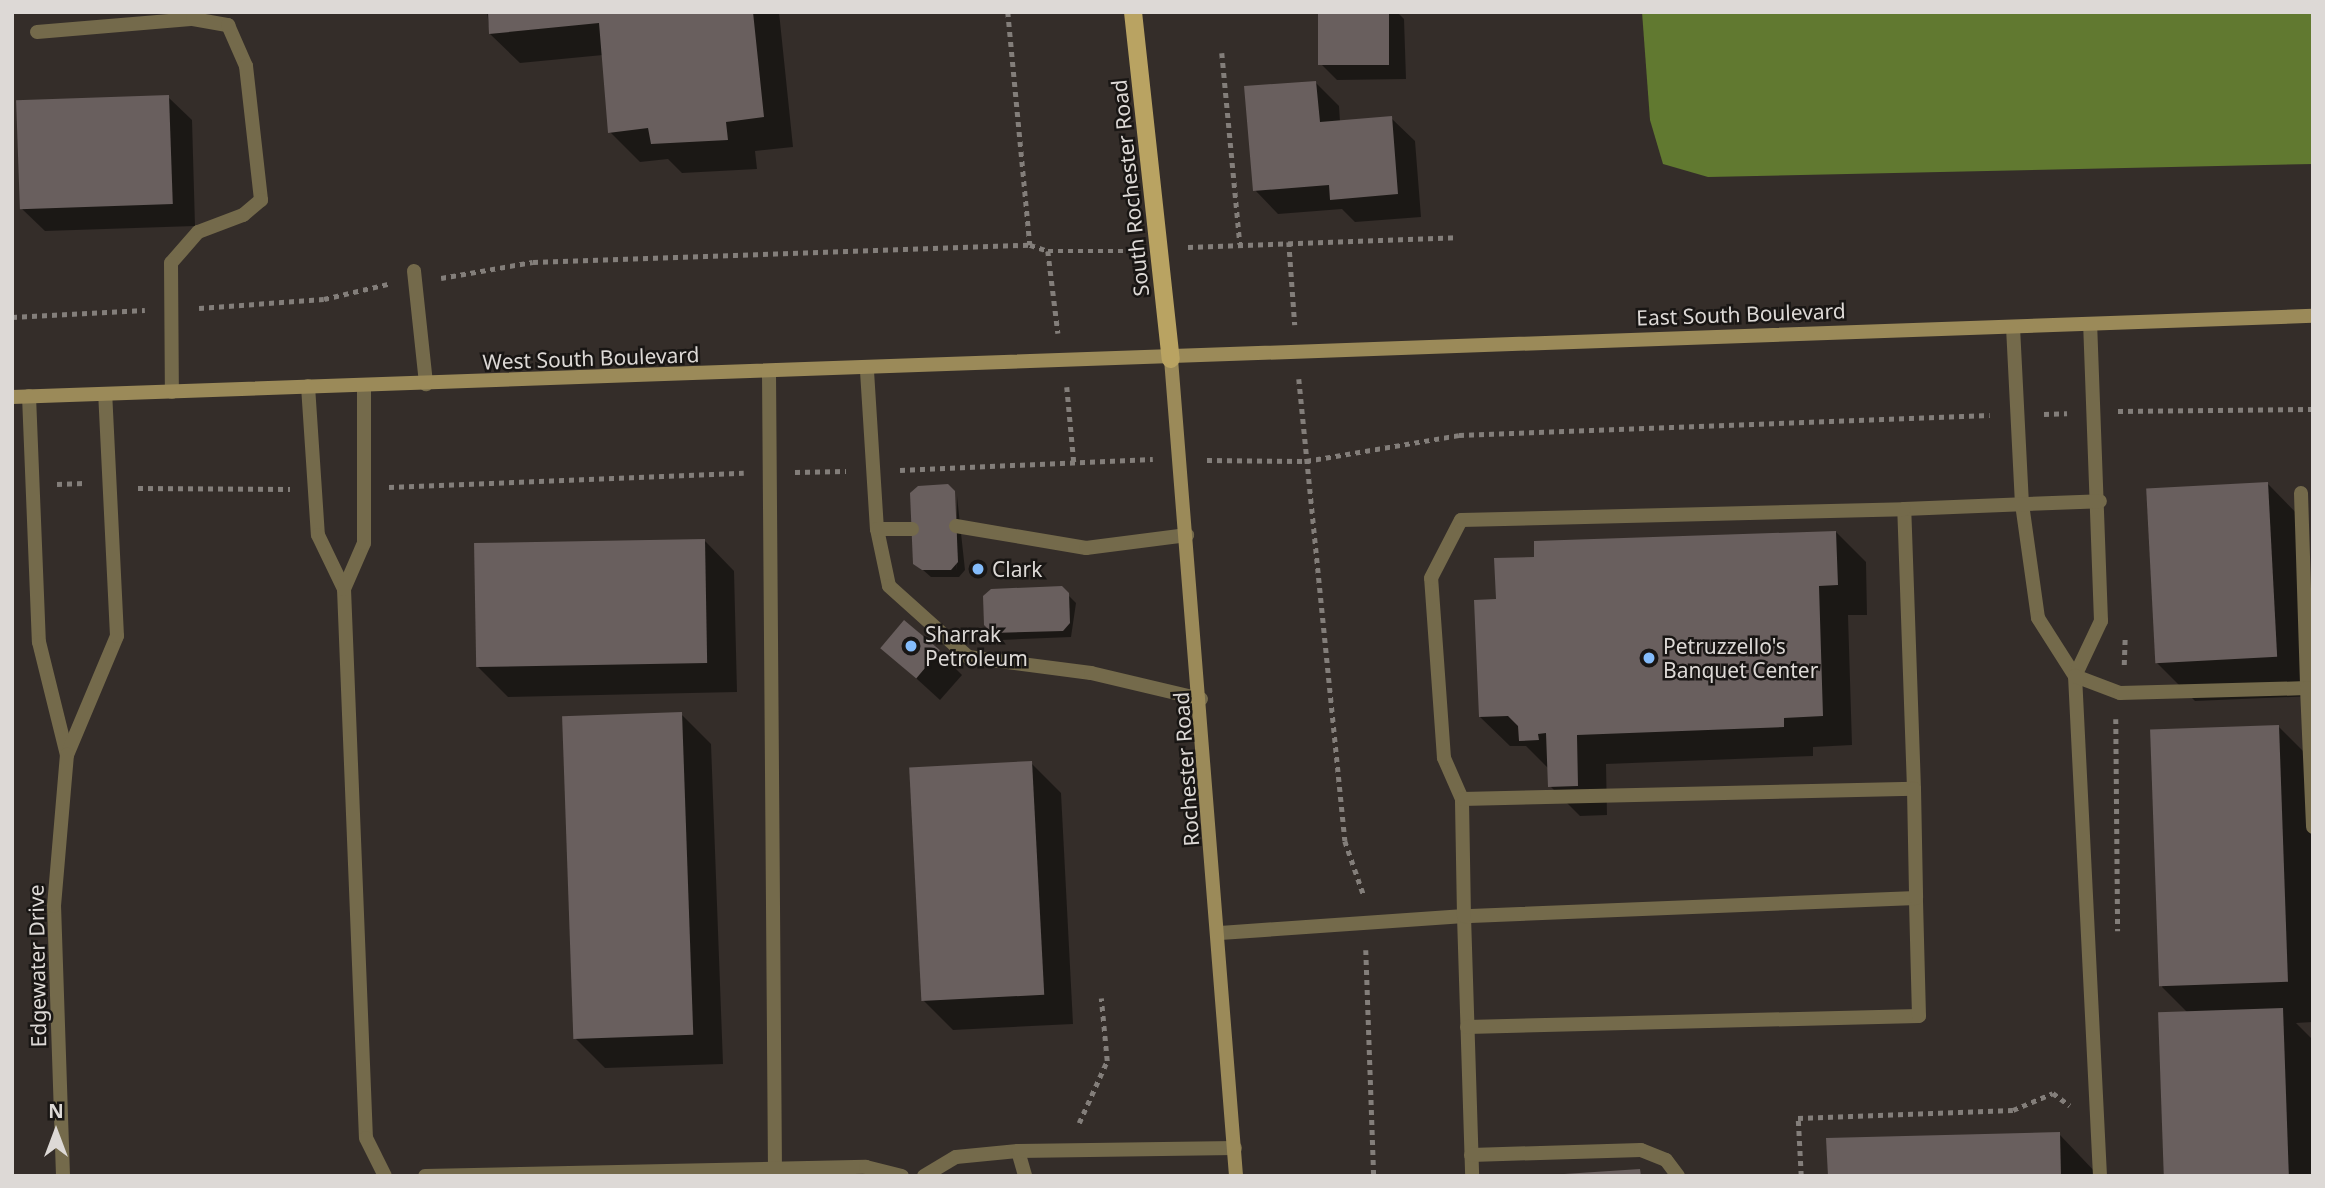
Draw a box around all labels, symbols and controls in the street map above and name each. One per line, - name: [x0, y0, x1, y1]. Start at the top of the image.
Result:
- street label: South Rochester Road: [1106, 78, 1154, 298]
- street label: East South Boulevard: [1636, 298, 1846, 330]
- street label: West South Boulevard: [482, 342, 700, 374]
- place label: Clark: [992, 556, 1042, 582]
- marker: Clark: [970, 561, 986, 577]
- place label: Sharrak Petroleum: [925, 621, 1028, 671]
- place label: Petruzzello's Banquet Center: [1663, 633, 1818, 683]
- marker: Sharrak Petroleum: [903, 638, 919, 654]
- marker: Petruzzello's Banquet Center: [1641, 650, 1657, 666]
- street label: Rochester Road: [1168, 691, 1204, 847]
- street label: Edgewater Drive: [23, 884, 51, 1048]
- north arrow: [21, 1097, 91, 1167]
- text: N: [48, 1098, 64, 1124]

